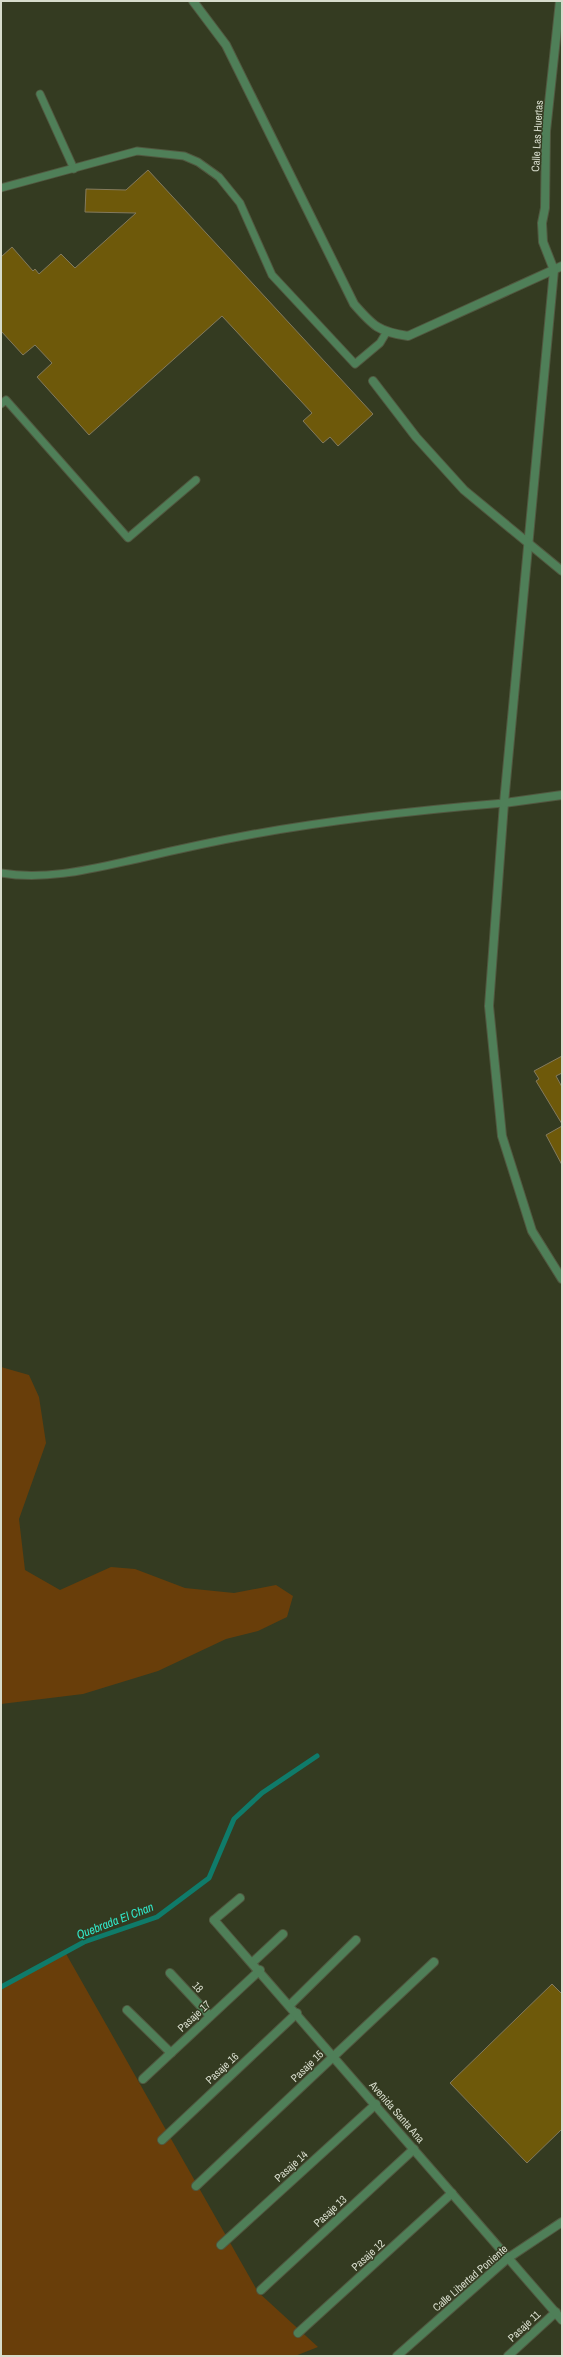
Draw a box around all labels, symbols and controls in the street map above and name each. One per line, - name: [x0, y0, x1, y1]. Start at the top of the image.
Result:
- street label: Calle Las Huertas: [528, 99, 546, 172]
- water label: Quebrada El Chan: [74, 1899, 156, 1943]
- street label: 18: [189, 1979, 207, 1995]
- street label: Pasaje 17: [175, 1997, 213, 2035]
- street label: Pasaje 15: [288, 2047, 326, 2085]
- street label: Pasaje 16: [203, 2049, 241, 2087]
- street label: Avenida Santa Ana: [366, 2078, 428, 2146]
- street label: Pasaje 14: [271, 2147, 311, 2185]
- street label: Pasaje 13: [311, 2192, 349, 2230]
- street label: Pasaje 12: [348, 2236, 388, 2274]
- street label: Calle Libertad Poniente: [430, 2242, 510, 2314]
- street label: Pasaje 11: [505, 2307, 543, 2345]

